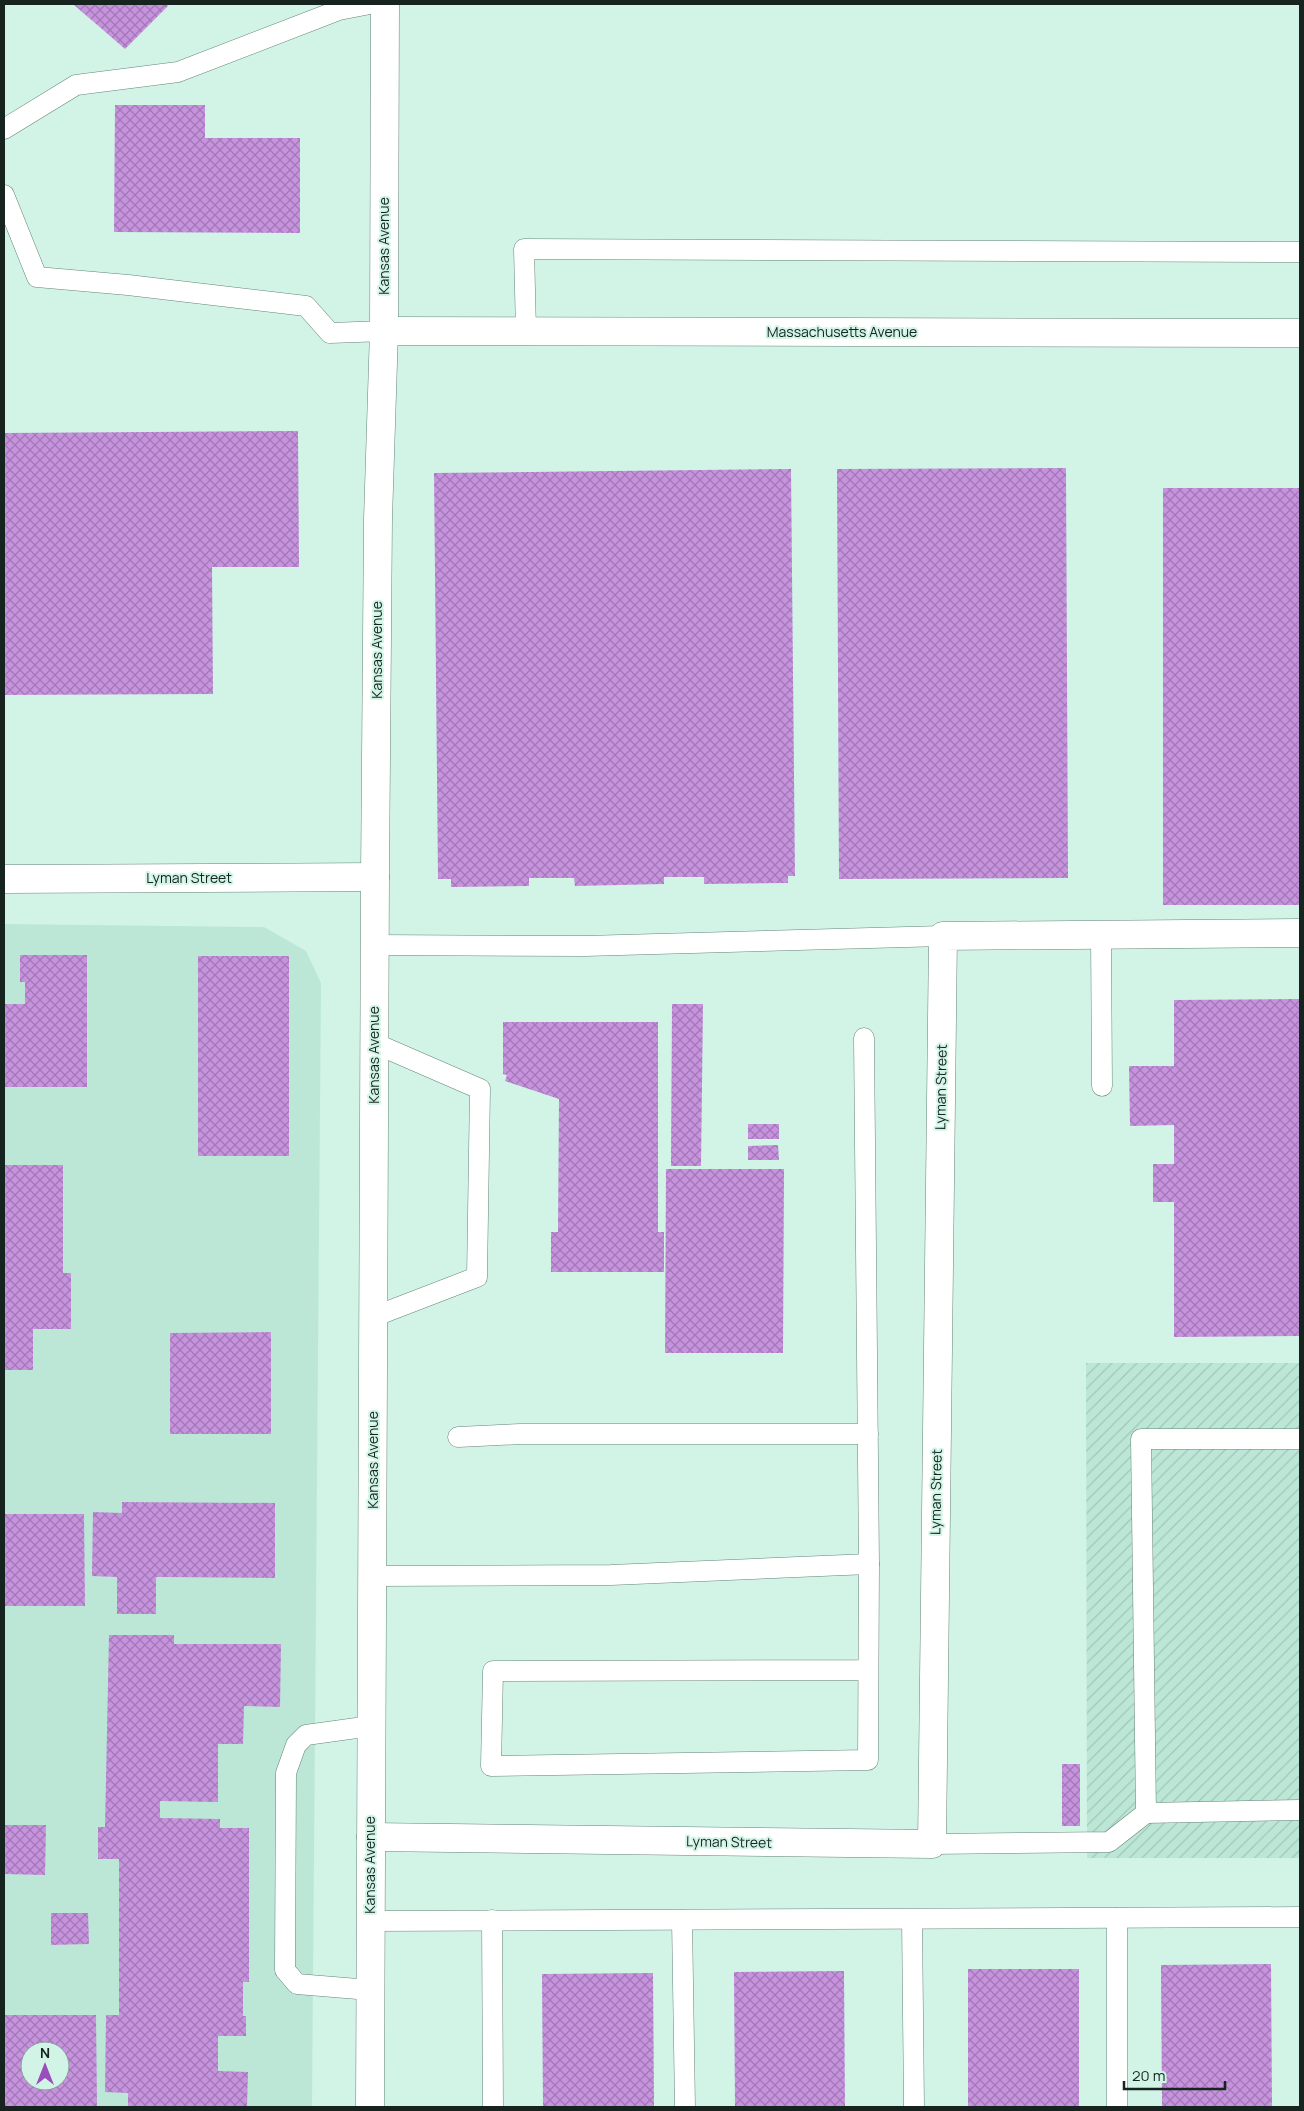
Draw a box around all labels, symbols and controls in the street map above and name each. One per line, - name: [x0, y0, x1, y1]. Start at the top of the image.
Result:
- street label: Kansas Avenue: [374, 197, 393, 295]
- street label: Massachusetts Avenue: [767, 322, 917, 341]
- street label: Kansas Avenue: [367, 601, 386, 699]
- street label: Lyman Street: [146, 868, 232, 887]
- street label: Kansas Avenue: [364, 1006, 383, 1104]
- street label: Lyman Street: [930, 1044, 951, 1130]
- street label: Kansas Avenue: [363, 1411, 382, 1509]
- street label: Lyman Street: [925, 1449, 946, 1535]
- street label: Kansas Avenue: [360, 1816, 379, 1914]
- street label: Lyman Street: [686, 1831, 772, 1852]
- north arrow: [20, 2041, 70, 2091]
- text: N: [40, 2043, 50, 2062]
- scale bar: [1124, 2058, 1225, 2090]
- text: 20 m: [1132, 2065, 1165, 2086]

